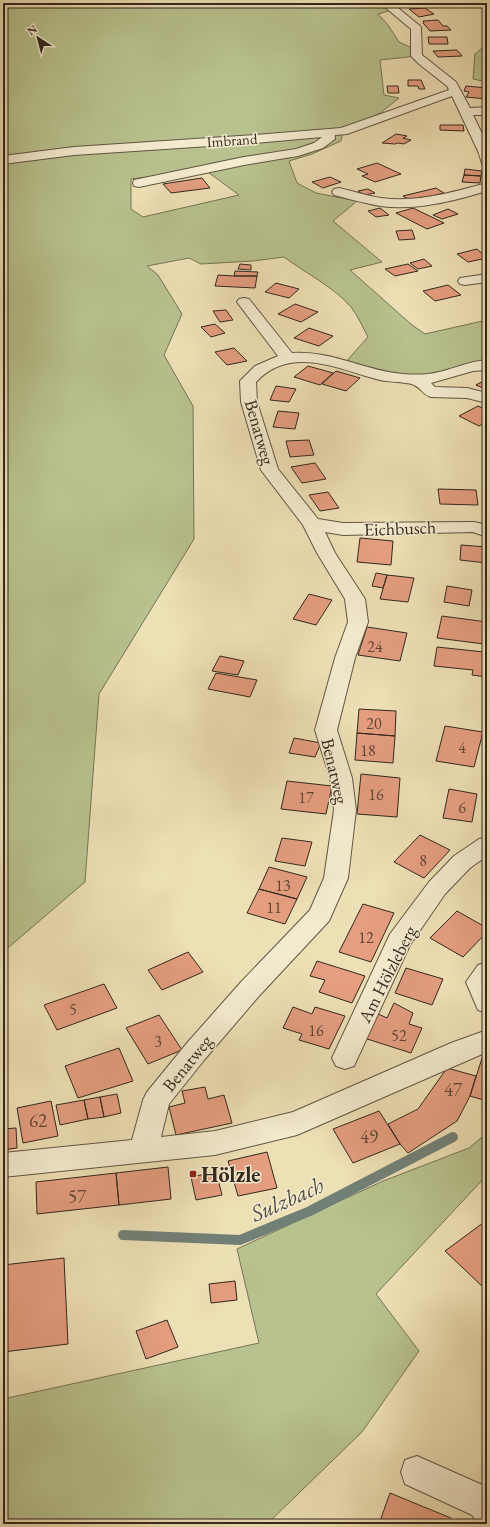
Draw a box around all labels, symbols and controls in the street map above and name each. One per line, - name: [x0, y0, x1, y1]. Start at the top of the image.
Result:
- north arrow: [18, 18, 58, 58]
- text: N: [24, 22, 40, 38]
- street label: Imbrand: [206, 129, 259, 151]
- street label: Benatweg: [240, 397, 280, 467]
- street label: Eichbusch: [363, 515, 437, 541]
- house number: 24: [367, 636, 383, 657]
- house number: 20: [366, 713, 382, 734]
- street label: Benatweg: [316, 736, 354, 806]
- house number: 4: [458, 737, 466, 758]
- house number: 18: [360, 740, 376, 761]
- house number: 16: [368, 784, 384, 805]
- house number: 17: [298, 787, 314, 808]
- house number: 6: [458, 797, 466, 818]
- house number: 8: [419, 850, 427, 871]
- house number: 13: [275, 875, 291, 896]
- house number: 11: [266, 897, 282, 918]
- street label: Am Hölzleberg: [352, 921, 421, 1027]
- house number: 12: [358, 927, 374, 948]
- house number: 5: [69, 999, 77, 1020]
- house number: 16: [308, 1020, 324, 1041]
- house number: 52: [391, 1025, 407, 1046]
- street label: Benatweg: [157, 1030, 217, 1096]
- house number: 3: [154, 1031, 162, 1052]
- house number: 47: [444, 1077, 463, 1102]
- house number: 62: [29, 1108, 47, 1133]
- house number: 49: [360, 1124, 378, 1149]
- place label: Hölzle: [201, 1160, 260, 1189]
- marker: Hölzle: [188, 1169, 198, 1179]
- water label: Sulzbach: [245, 1170, 328, 1229]
- house number: 57: [68, 1184, 87, 1209]

